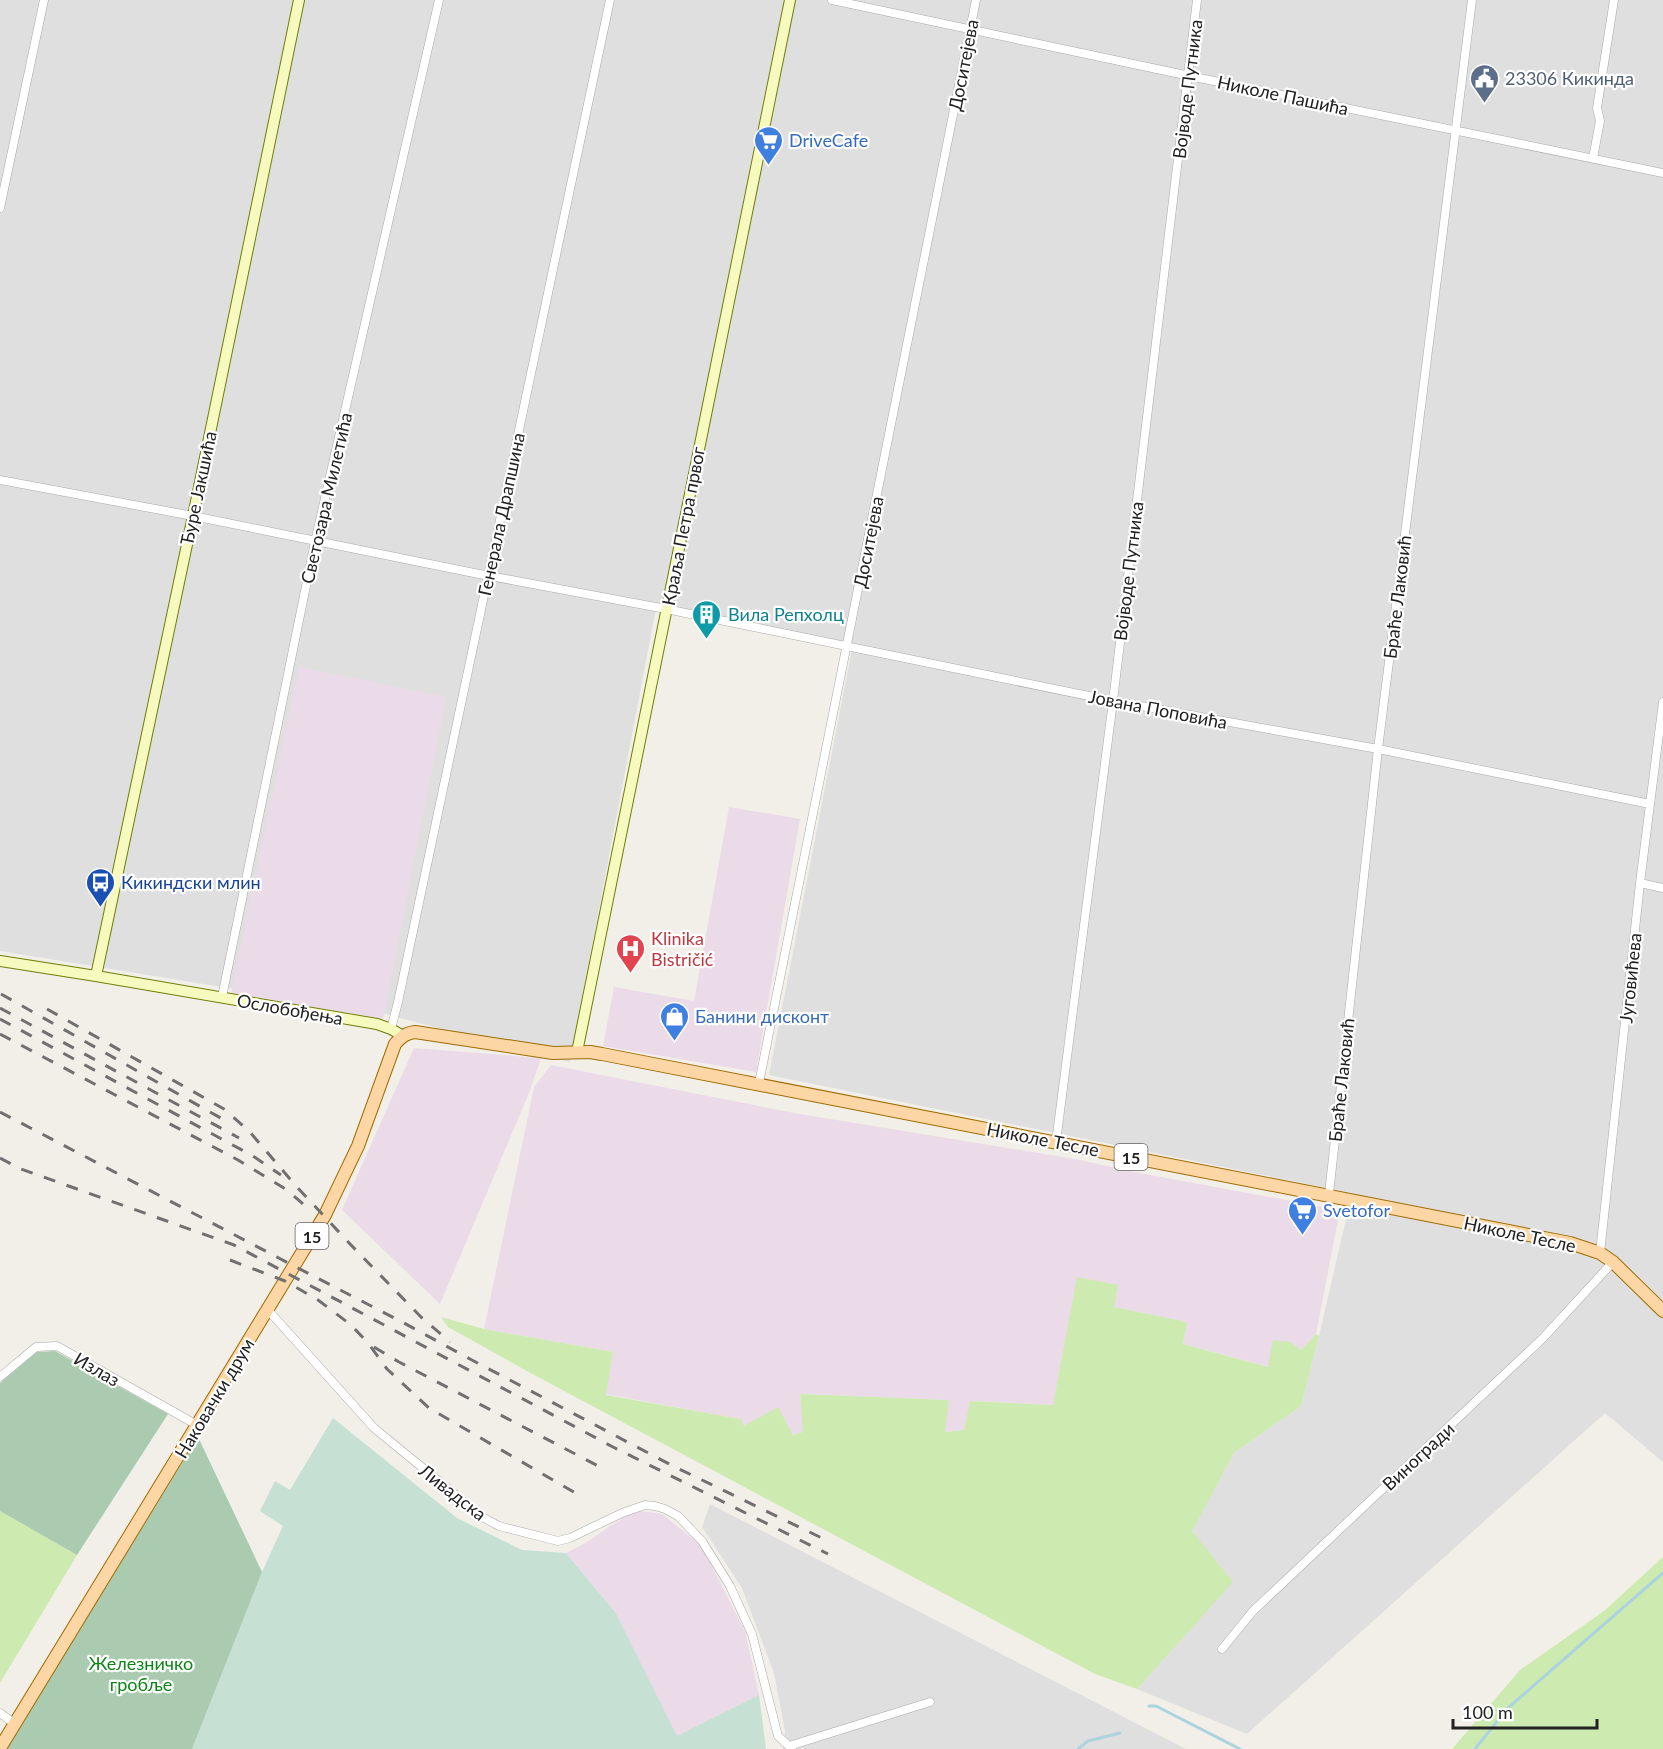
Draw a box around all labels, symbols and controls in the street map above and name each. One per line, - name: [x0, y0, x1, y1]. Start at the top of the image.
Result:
- street label: Доситејева: [943, 17, 983, 113]
- street label: Војводе Путника: [1168, 18, 1206, 160]
- public building icon: 23306 Кикинда: [1468, 62, 1500, 104]
- place label: 23306 Кикинда: [1505, 67, 1634, 89]
- street label: Николе Пашића: [1215, 70, 1351, 120]
- supermarket icon: DriveCafe: [752, 124, 784, 166]
- place label: DriveCafe: [789, 129, 868, 151]
- street label: Светозара Милетића: [296, 410, 356, 586]
- street label: Ђуре Јакшића: [175, 429, 221, 547]
- street label: Генерала Драпшина: [473, 430, 529, 598]
- street label: Краља Петра првог: [657, 444, 709, 607]
- street label: Доситејева: [848, 494, 888, 590]
- street label: Војводе Путника: [1109, 500, 1147, 642]
- street label: Браће Лаковић: [1378, 534, 1416, 660]
- building icon: Вила Репхолц: [691, 598, 723, 640]
- place label: Вила Репхолц: [728, 603, 844, 625]
- street label: Јована Поповића: [1087, 685, 1229, 733]
- bus stop icon: Кикиндски млин: [84, 866, 116, 908]
- place label: Кикиндски млин: [121, 871, 261, 893]
- place label: Klinika Bistričić: [651, 927, 714, 970]
- hospital icon: Klinika Bistričić: [614, 932, 646, 974]
- street label: Југовићева: [1614, 932, 1646, 1024]
- street label: Ослобођења: [235, 989, 345, 1029]
- shop icon: Банини дисконт: [658, 1000, 690, 1042]
- place label: Банини дисконт: [695, 1005, 829, 1027]
- street label: Браће Лаковић: [1324, 1017, 1358, 1143]
- street label: Николе Тесле: [985, 1117, 1101, 1161]
- road number: 15: [1114, 1144, 1148, 1170]
- supermarket icon: Svetofor: [1286, 1194, 1318, 1236]
- place label: Svetofor: [1323, 1199, 1390, 1221]
- street label: Николе Тесле: [1462, 1211, 1578, 1257]
- road number: 15: [296, 1223, 328, 1249]
- street label: Наковачки друм: [170, 1334, 258, 1462]
- street label: Излаз: [70, 1347, 124, 1391]
- street label: Виногради: [1378, 1417, 1458, 1495]
- street label: Ливадска: [414, 1458, 491, 1525]
- park label: Железничко гробље: [89, 1652, 193, 1695]
- scale bar: [1453, 1692, 1597, 1730]
- text: 100 m: [1462, 1701, 1513, 1723]

